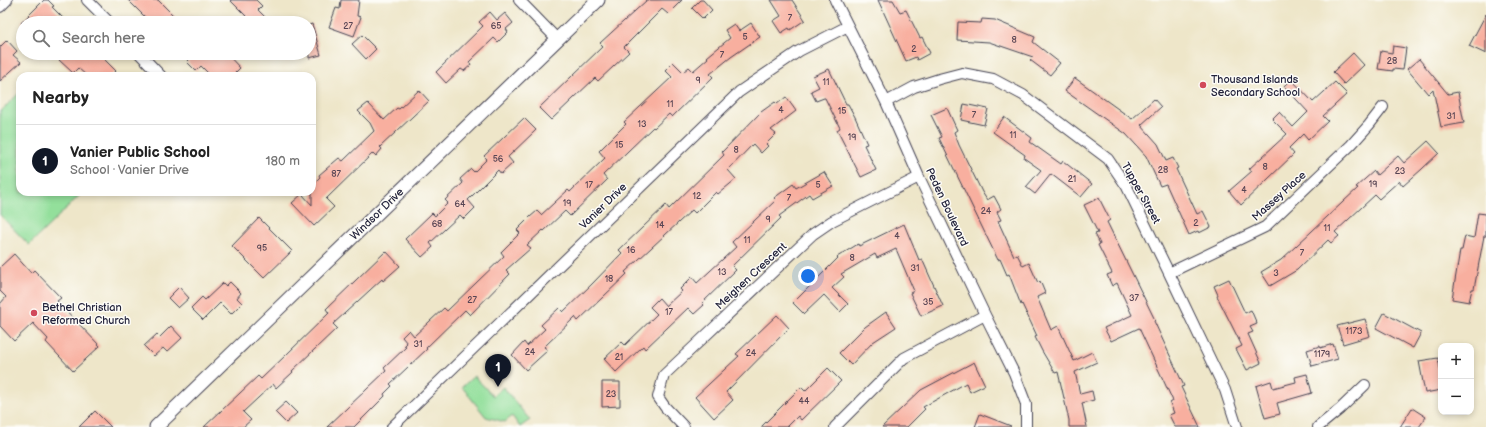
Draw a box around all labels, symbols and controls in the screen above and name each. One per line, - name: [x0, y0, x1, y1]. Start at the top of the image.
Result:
- house number: 7: [788, 13, 793, 24]
- search box: [16, 16, 316, 60]
- house number: 27: [343, 21, 353, 32]
- house number: 65: [491, 21, 501, 32]
- icon: search: [30, 27, 52, 49]
- text: Search here: [62, 29, 145, 48]
- house number: 5: [742, 32, 748, 43]
- house number: 8: [1011, 35, 1017, 46]
- house number: 2: [911, 44, 917, 55]
- house number: 7: [720, 50, 725, 61]
- house number: 28: [1387, 56, 1397, 67]
- place label: Thousand Islands Secondary School: [1211, 73, 1300, 99]
- house number: 9: [695, 75, 701, 86]
- house number: 11: [823, 77, 829, 88]
- marker: Thousand Islands Secondary School: [1198, 80, 1208, 90]
- text: Nearby: [32, 88, 89, 108]
- house number: 11: [667, 99, 673, 110]
- house number: 4: [778, 105, 784, 116]
- house number: 15: [838, 106, 846, 117]
- house number: 7: [972, 110, 977, 121]
- house number: 31: [1446, 111, 1456, 122]
- house number: 13: [637, 119, 647, 130]
- house number: 11: [1010, 130, 1016, 141]
- house number: 19: [848, 132, 856, 143]
- house number: 15: [615, 140, 623, 151]
- text: Vanier Public School: [70, 143, 210, 162]
- house number: 8: [733, 145, 739, 156]
- text: 1: [42, 153, 48, 169]
- text: 180 m: [265, 153, 300, 169]
- house number: 56: [493, 154, 504, 165]
- street label: Tupper Street: [1119, 160, 1163, 226]
- text: School · Vanier Drive: [70, 162, 189, 178]
- house number: 8: [1262, 162, 1268, 173]
- house number: 28: [1158, 165, 1168, 176]
- street label: Peden Boulevard: [923, 166, 971, 248]
- house number: 23: [1395, 166, 1406, 177]
- street label: Massey Place: [1249, 168, 1309, 224]
- house number: 87: [331, 169, 341, 180]
- house number: 21: [1068, 174, 1076, 185]
- house number: 19: [1369, 179, 1377, 190]
- street label: Vanier Drive: [577, 180, 630, 232]
- house number: 17: [585, 180, 594, 191]
- house number: 5: [815, 180, 821, 191]
- street label: Windsor Drive: [348, 185, 407, 243]
- house number: 4: [1241, 185, 1247, 196]
- house number: 12: [693, 191, 702, 202]
- house number: 7: [787, 193, 792, 204]
- house number: 19: [563, 198, 571, 209]
- house number: 64: [455, 199, 466, 210]
- house number: 24: [981, 206, 992, 217]
- house number: 9: [765, 214, 771, 225]
- house number: 2: [1193, 218, 1199, 229]
- house number: 68: [432, 219, 442, 230]
- house number: 14: [656, 220, 665, 231]
- house number: 11: [1324, 223, 1330, 234]
- house number: 4: [894, 231, 900, 242]
- house number: 11: [744, 235, 750, 246]
- street label: Meighen Crescent: [713, 239, 790, 312]
- house number: 95: [257, 243, 267, 254]
- house number: 16: [627, 245, 636, 256]
- house number: 7: [1300, 248, 1305, 259]
- house number: 8: [849, 253, 855, 264]
- house number: 31: [910, 263, 920, 274]
- your location: [798, 266, 818, 286]
- house number: 13: [717, 267, 727, 278]
- house number: 3: [1273, 268, 1279, 279]
- house number: 18: [605, 274, 613, 285]
- house number: 37: [1129, 293, 1140, 304]
- house number: 27: [467, 295, 477, 306]
- house number: 35: [923, 297, 933, 308]
- place label: Bethel Christian Reformed Church: [42, 301, 130, 327]
- house number: 17: [665, 307, 674, 318]
- marker: Bethel Christian Reformed Church: [29, 308, 39, 318]
- house number: 1173: [1346, 326, 1363, 337]
- house number: 31: [413, 339, 423, 350]
- map controls: [1438, 343, 1474, 415]
- button: +: [1438, 343, 1474, 379]
- house number: 24: [525, 347, 536, 358]
- house number: 24: [746, 348, 757, 359]
- house number: 1179: [1314, 349, 1330, 360]
- house number: 21: [615, 352, 623, 363]
- pin: 1: [485, 354, 511, 387]
- button: −: [1438, 379, 1474, 415]
- house number: 23: [606, 389, 617, 400]
- house number: 44: [799, 396, 810, 407]

